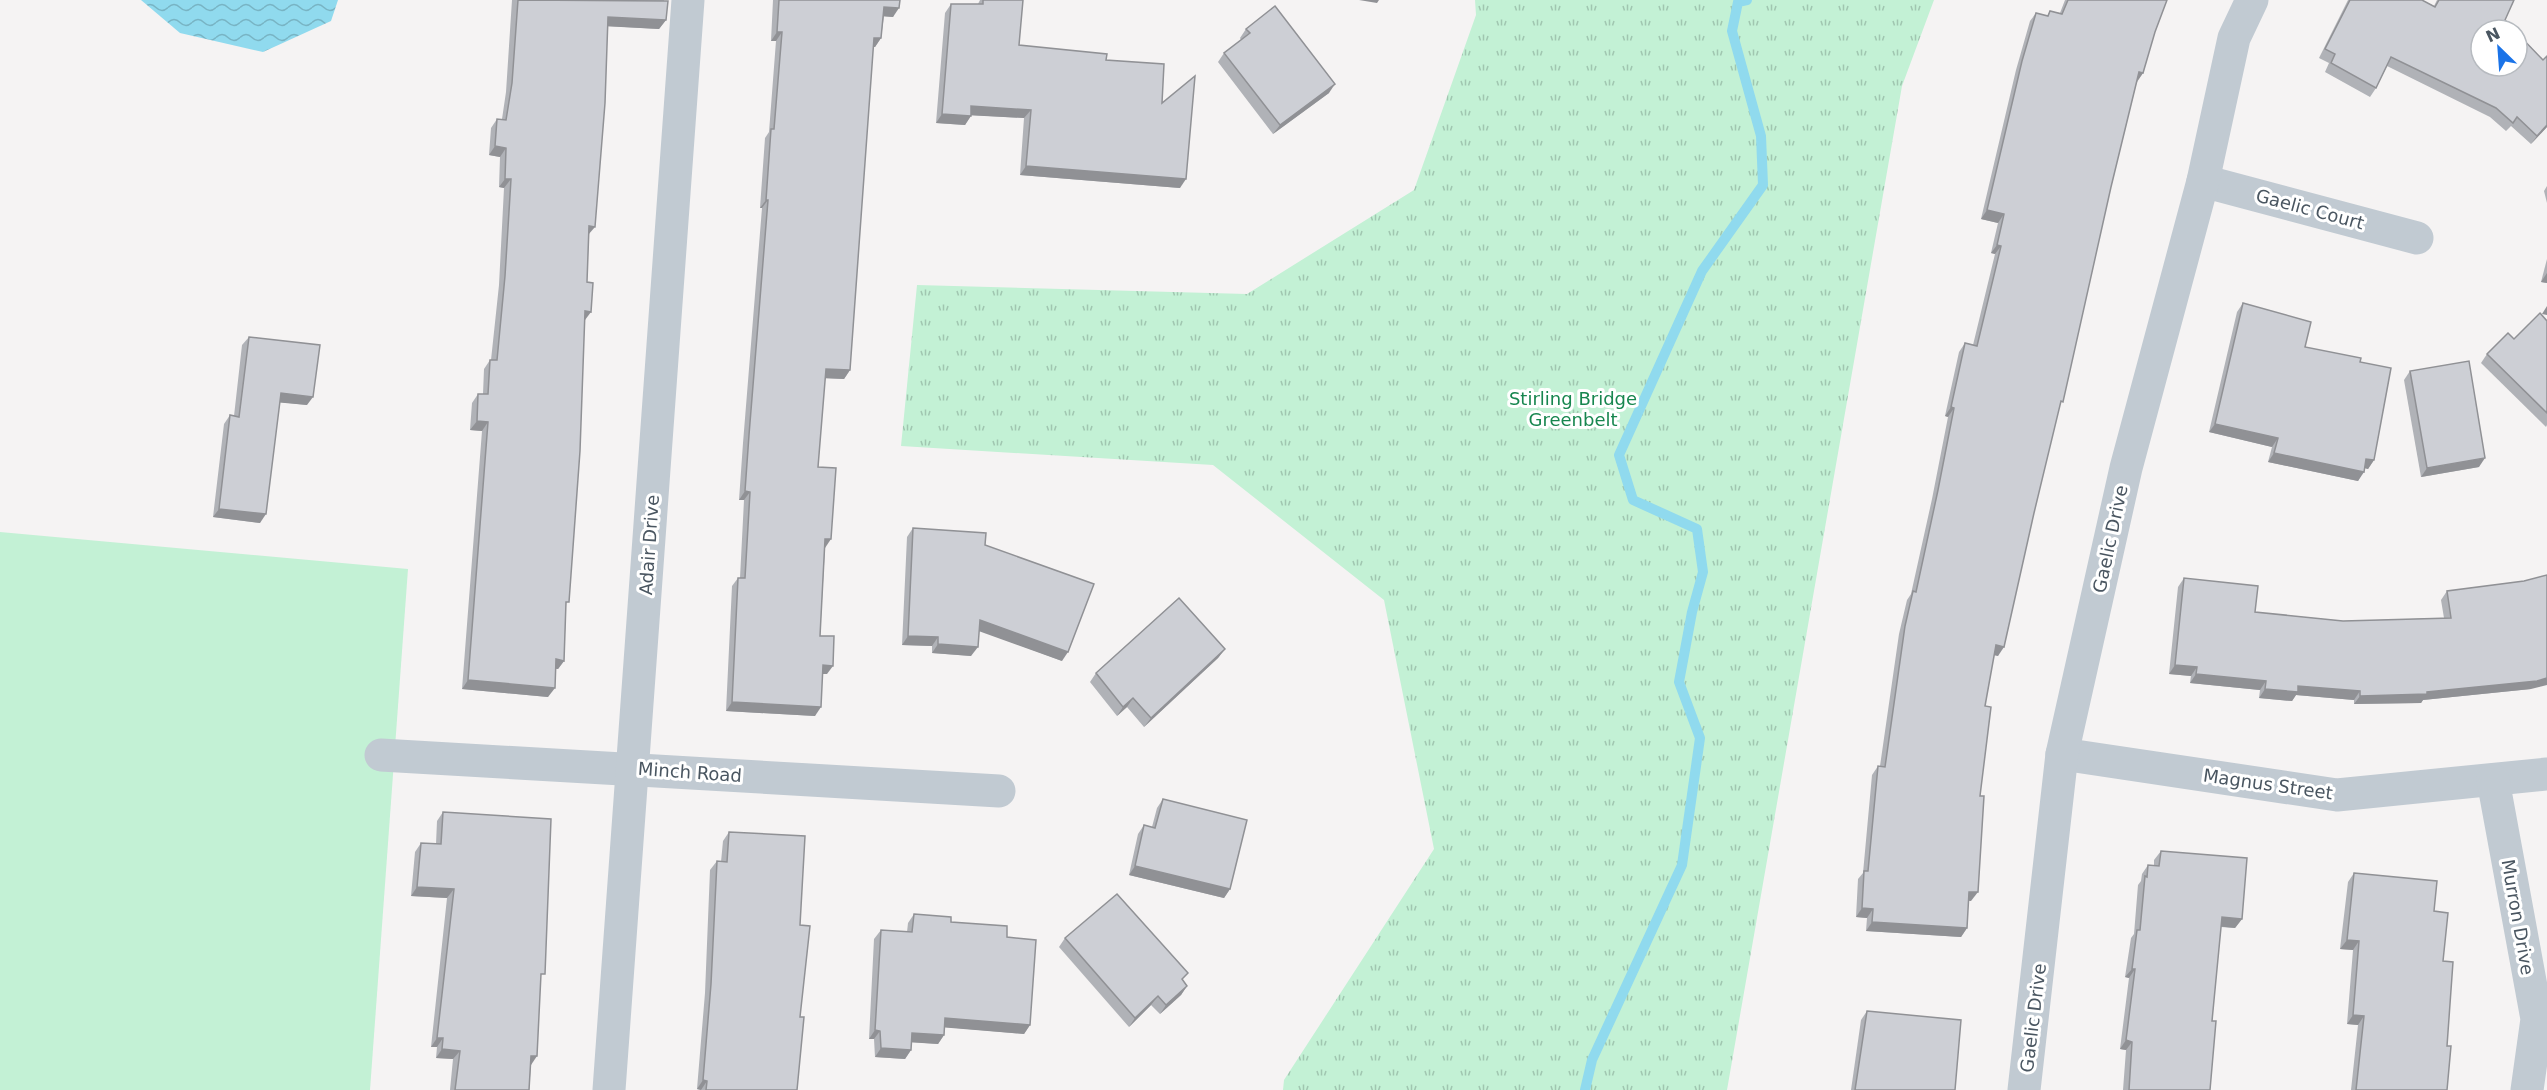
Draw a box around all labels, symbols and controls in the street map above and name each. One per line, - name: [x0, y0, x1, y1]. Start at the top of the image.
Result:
- north arrow: [2469, 18, 2529, 78]
- text: N: [2483, 23, 2503, 46]
- street label: Gaelic Court: [2254, 184, 2366, 234]
- park label: Stirling Bridge Greenbelt: [1509, 388, 1637, 430]
- street label: Gaelic Drive: [2088, 483, 2132, 595]
- street label: Adair Drive: [635, 494, 663, 596]
- street label: Minch Road: [637, 758, 743, 786]
- street label: Magnus Street: [2202, 765, 2334, 803]
- street label: Murron Drive: [2497, 857, 2539, 977]
- street label: Gaelic Drive: [2016, 962, 2050, 1074]

